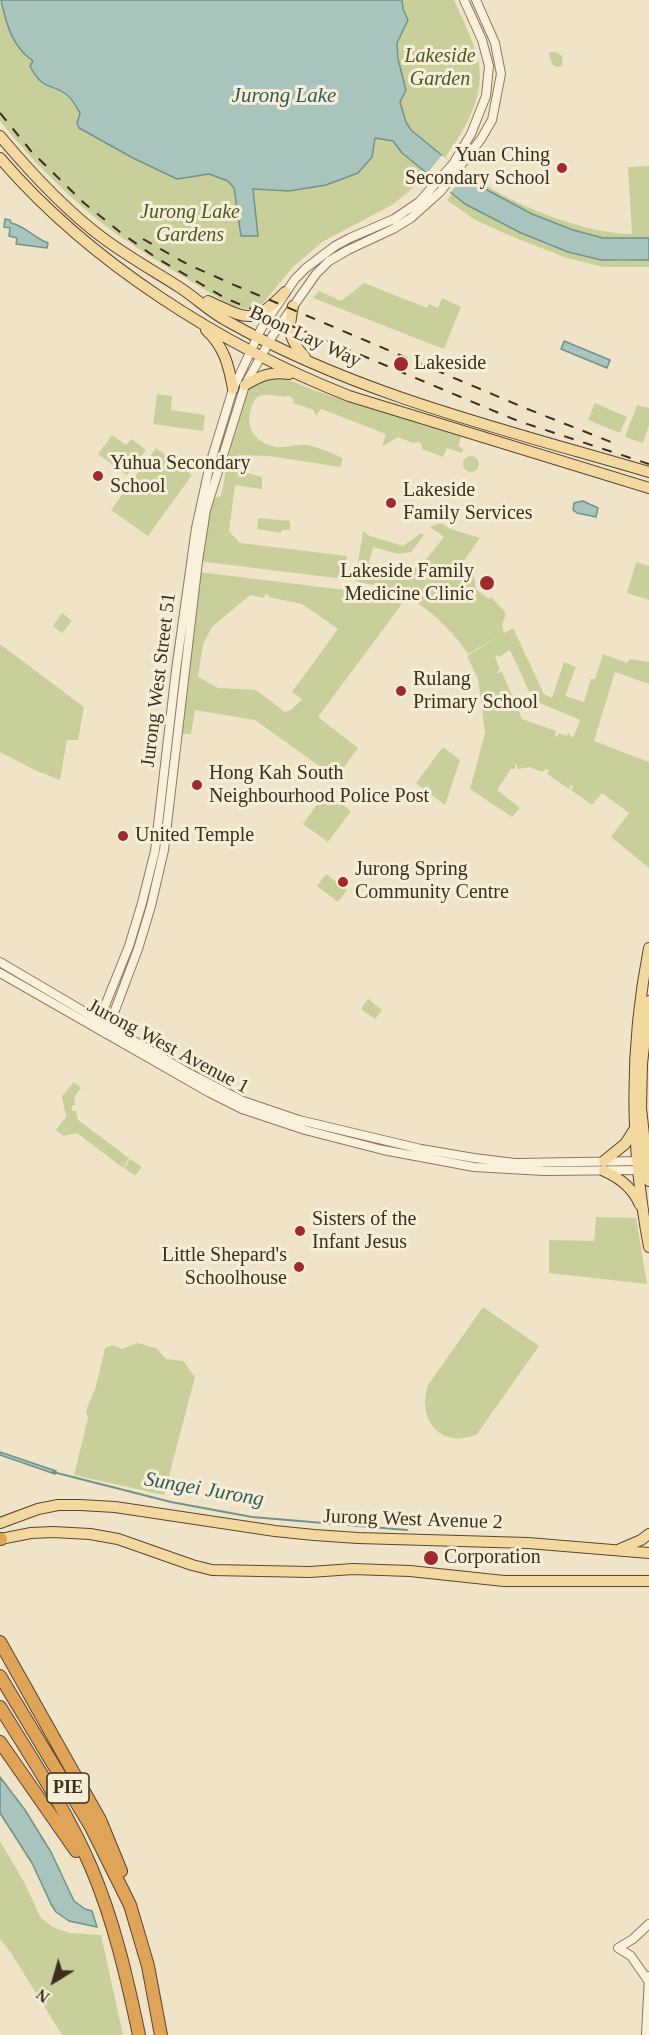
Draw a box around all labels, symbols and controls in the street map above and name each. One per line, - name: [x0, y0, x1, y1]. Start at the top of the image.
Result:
- park label: Lakeside Garden: [399, 45, 481, 92]
- water label: Jurong Lake: [224, 83, 344, 109]
- place label: Yuan Ching Secondary School: [382, 144, 550, 191]
- marker: Yuan Ching Secondary School: [555, 161, 569, 175]
- park label: Jurong Lake Gardens: [133, 201, 247, 248]
- street label: Boon Lay Way: [241, 299, 369, 375]
- place label: Lakeside: [414, 352, 496, 376]
- marker: Lakeside: [392, 355, 410, 373]
- place label: Yuhua Secondary School: [110, 452, 271, 499]
- marker: Yuhua Secondary School: [91, 469, 105, 483]
- place label: Lakeside Family Services: [403, 479, 546, 526]
- marker: Lakeside Family Services: [384, 496, 398, 510]
- place label: Lakeside Family Medicine Clinic: [326, 560, 474, 607]
- marker: Lakeside Family Medicine Clinic: [478, 574, 496, 592]
- street label: Jurong West Street 51: [135, 578, 183, 782]
- place label: Rulang Primary School: [413, 668, 556, 715]
- marker: Rulang Primary School: [394, 684, 408, 698]
- place label: Hong Kah South Neighbourhood Police Post: [209, 762, 462, 809]
- marker: Hong Kah South Neighbourhood Police Post: [190, 778, 204, 792]
- place label: United Temple: [135, 824, 271, 848]
- marker: United Temple: [116, 829, 130, 843]
- place label: Jurong Spring Community Centre: [355, 858, 531, 905]
- marker: Jurong Spring Community Centre: [336, 875, 350, 889]
- street label: Jurong West Avenue 1: [72, 988, 264, 1106]
- place label: Sisters of the Infant Jesus: [312, 1208, 432, 1255]
- marker: Sisters of the Infant Jesus: [293, 1224, 307, 1238]
- place label: Little Shepard's Schoolhouse: [142, 1244, 287, 1291]
- marker: Little Shepard's Schoolhouse: [292, 1260, 306, 1274]
- water label: Sungei Jurong: [132, 1465, 276, 1515]
- street label: Jurong West Avenue 2: [311, 1504, 515, 1536]
- place label: Corporation: [444, 1546, 557, 1570]
- marker: Corporation: [422, 1549, 440, 1567]
- road number: PIE: [47, 1773, 89, 1803]
- north arrow: [24, 1951, 84, 2011]
- text: N: [33, 1986, 53, 2006]

